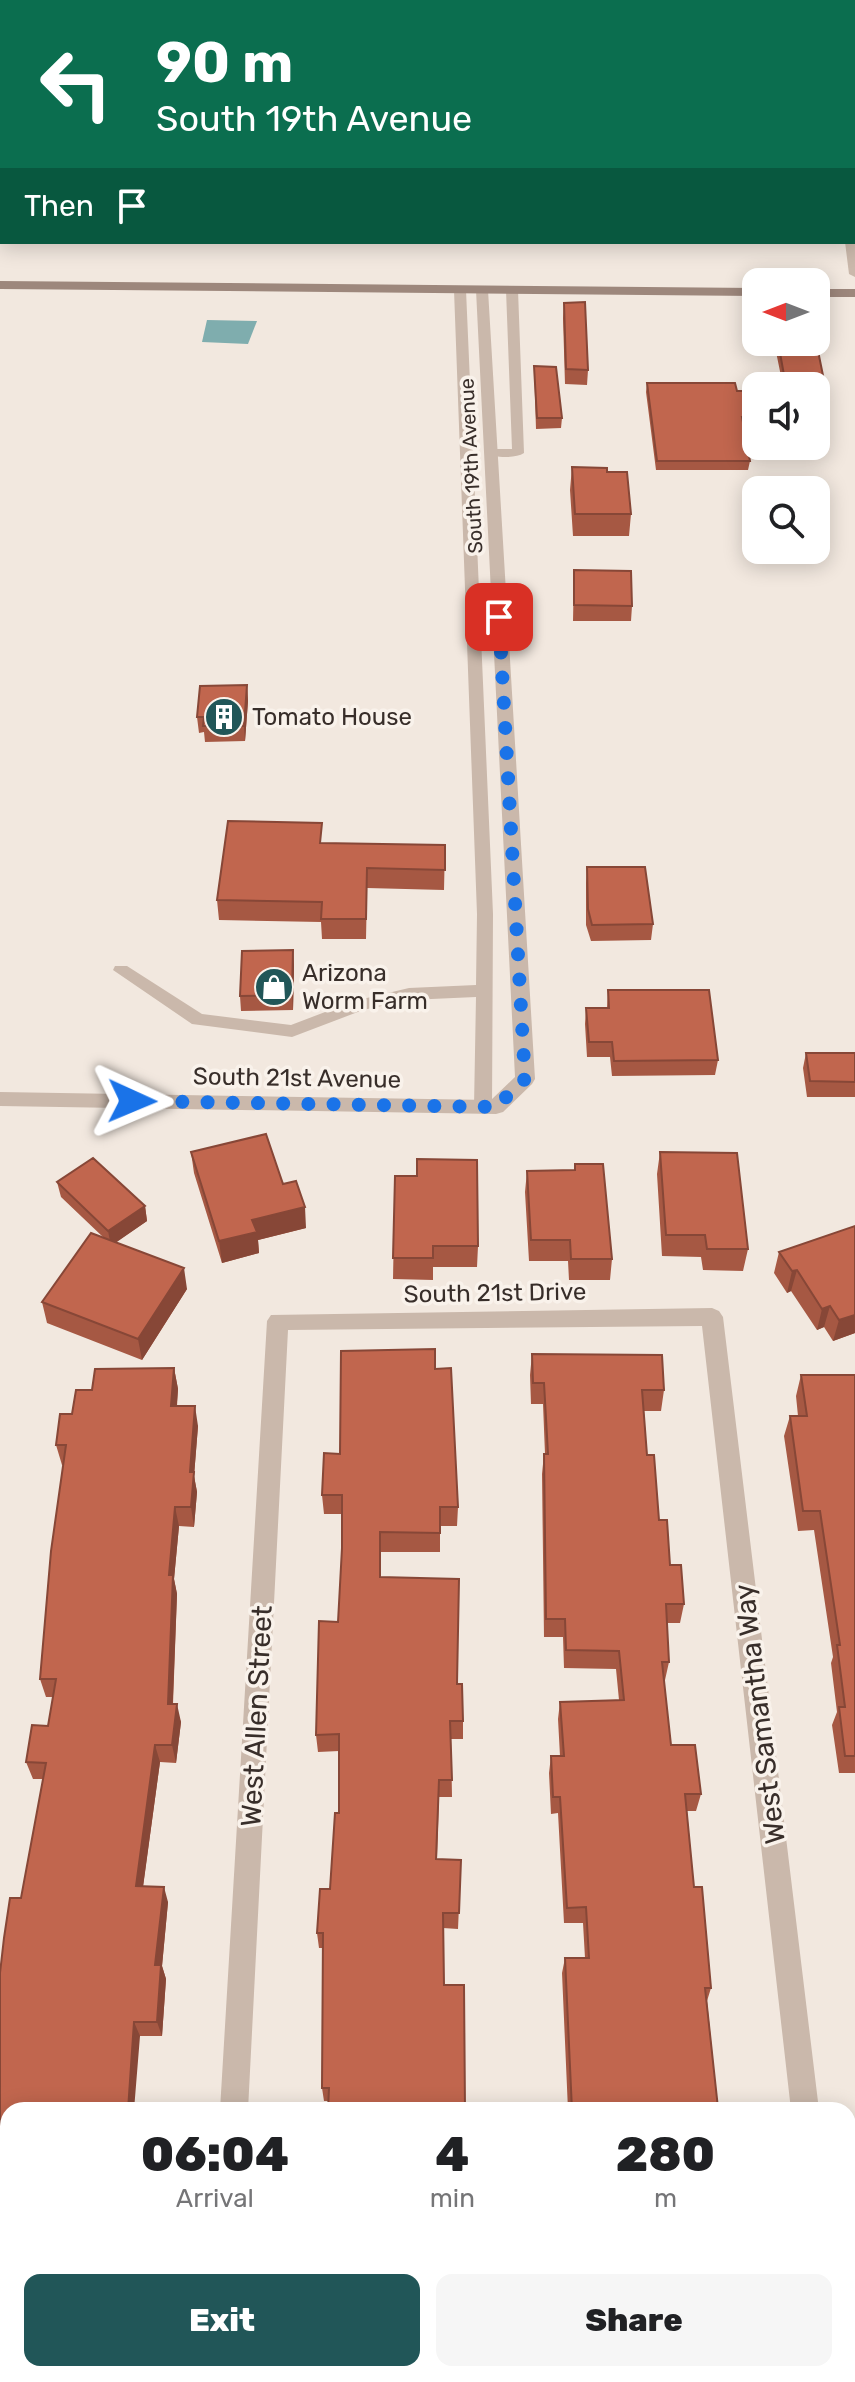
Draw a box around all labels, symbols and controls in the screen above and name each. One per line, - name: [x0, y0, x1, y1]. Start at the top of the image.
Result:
- text: 90 m: [156, 30, 293, 96]
- icon: left: [24, 32, 128, 136]
- text: South 19th Avenue: [156, 97, 472, 140]
- icon: arrive: [110, 184, 154, 228]
- text: Then: [24, 188, 94, 224]
- north arrow: [742, 268, 830, 356]
- map controls: [742, 268, 830, 564]
- button: sound: [742, 372, 830, 460]
- street label: South 19th Avenue: [454, 378, 488, 554]
- button: search: [742, 476, 830, 564]
- pin: [465, 583, 533, 651]
- icon: arrive: [477, 595, 521, 639]
- building icon: Tomato House: [203, 696, 245, 738]
- place label: Tomato House: [252, 703, 412, 731]
- place label: Arizona Worm Farm: [302, 959, 428, 1015]
- shop icon: Arizona Worm Farm: [253, 966, 295, 1008]
- position arrow: [90, 1059, 174, 1143]
- street label: South 21st Avenue: [193, 1062, 401, 1094]
- street label: South 21st Drive: [403, 1277, 587, 1309]
- street label: West Samantha Way: [727, 1582, 792, 1846]
- street label: West Allen Street: [234, 1604, 279, 1828]
- text: 06:04: [141, 2126, 289, 2183]
- text: 4: [435, 2126, 469, 2183]
- text: 280: [616, 2126, 715, 2183]
- text: Arrival: [176, 2183, 254, 2214]
- text: min: [430, 2183, 475, 2214]
- text: m: [654, 2183, 677, 2214]
- button: Exit: [24, 2274, 420, 2366]
- button: Share: [436, 2274, 832, 2366]

